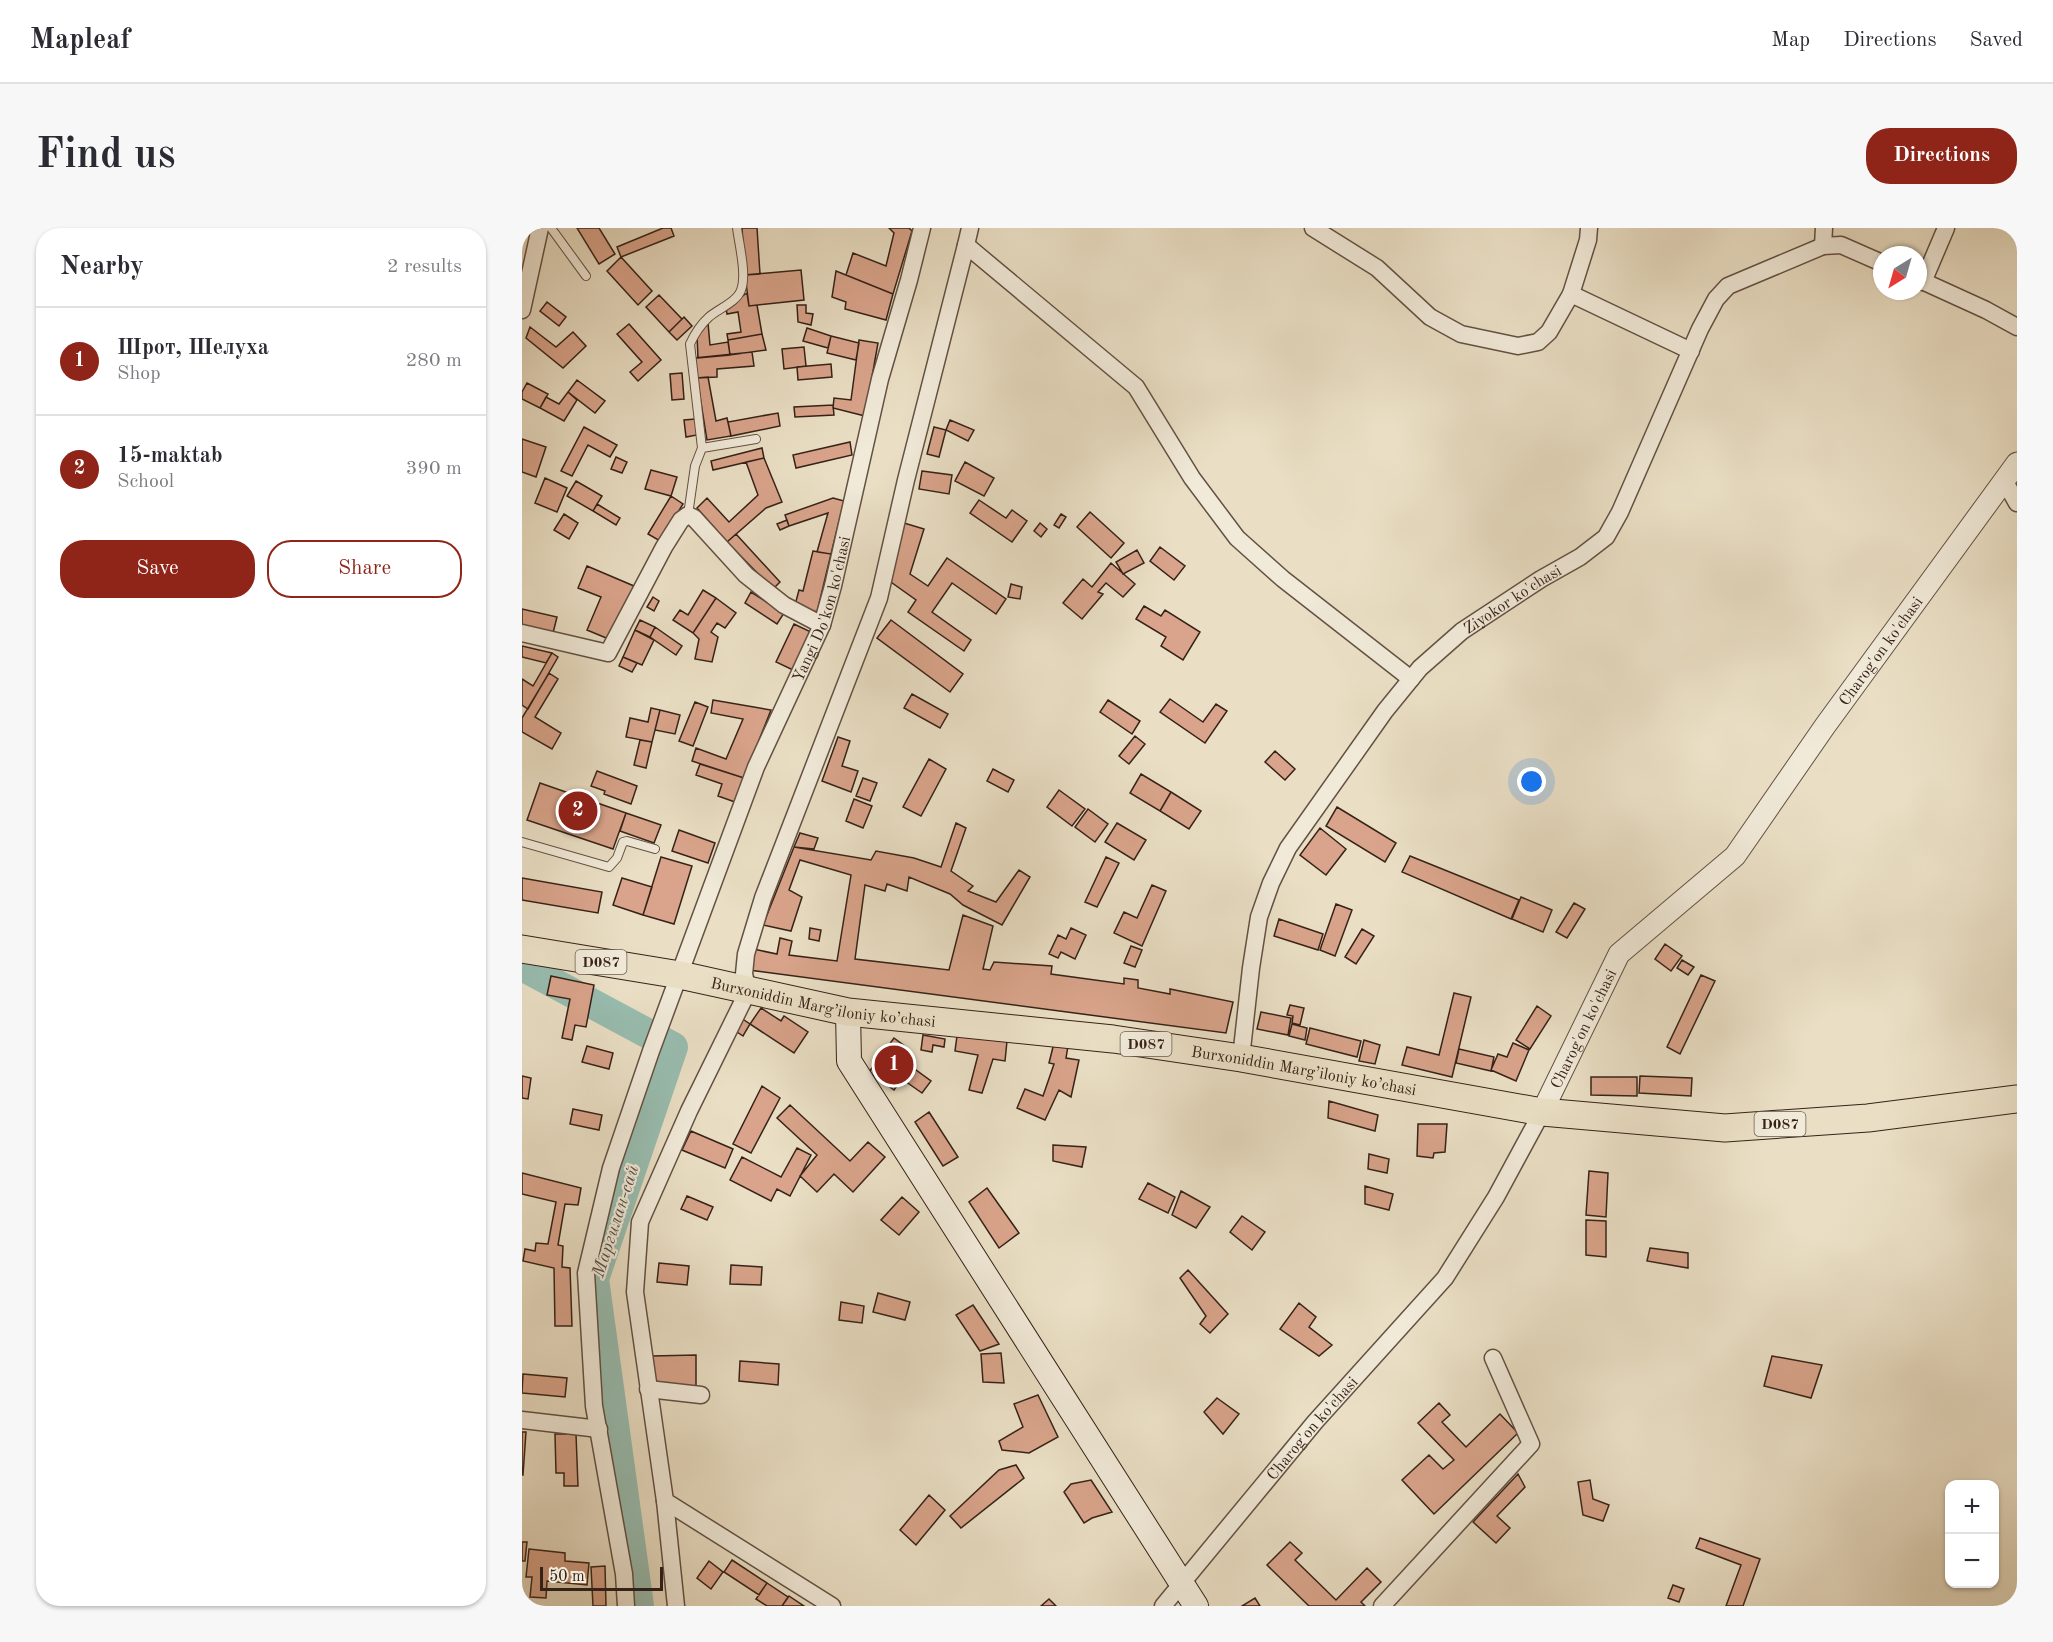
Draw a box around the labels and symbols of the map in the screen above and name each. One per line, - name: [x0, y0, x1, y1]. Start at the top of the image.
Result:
- north arrow: [1873, 246, 1927, 300]
- street label: Yangi Do'kon ko'chasi: [791, 535, 854, 685]
- street label: Ziyokor ko'chasi: [1461, 563, 1565, 638]
- street label: Charog'on ko'chasi: [1837, 594, 1927, 709]
- your location: [1517, 767, 1546, 796]
- pin: 2: [558, 788, 598, 834]
- road number: D087: [576, 950, 626, 974]
- street label: Charog'on ko'chasi: [1549, 967, 1620, 1091]
- street label: Burxoniddin Marg’iloniy ko’chasi: [709, 976, 936, 1031]
- road number: D087: [1120, 1032, 1172, 1056]
- pin: 1: [874, 1042, 914, 1088]
- street label: Burxoniddin Marg’iloniy ko’chasi: [1190, 1045, 1418, 1099]
- road number: D087: [1754, 1112, 1806, 1136]
- water label: Маргилан-сай: [589, 1163, 643, 1281]
- street label: Charog'on ko'chasi: [1265, 1375, 1362, 1484]
- scale bar: [540, 1564, 663, 1592]

